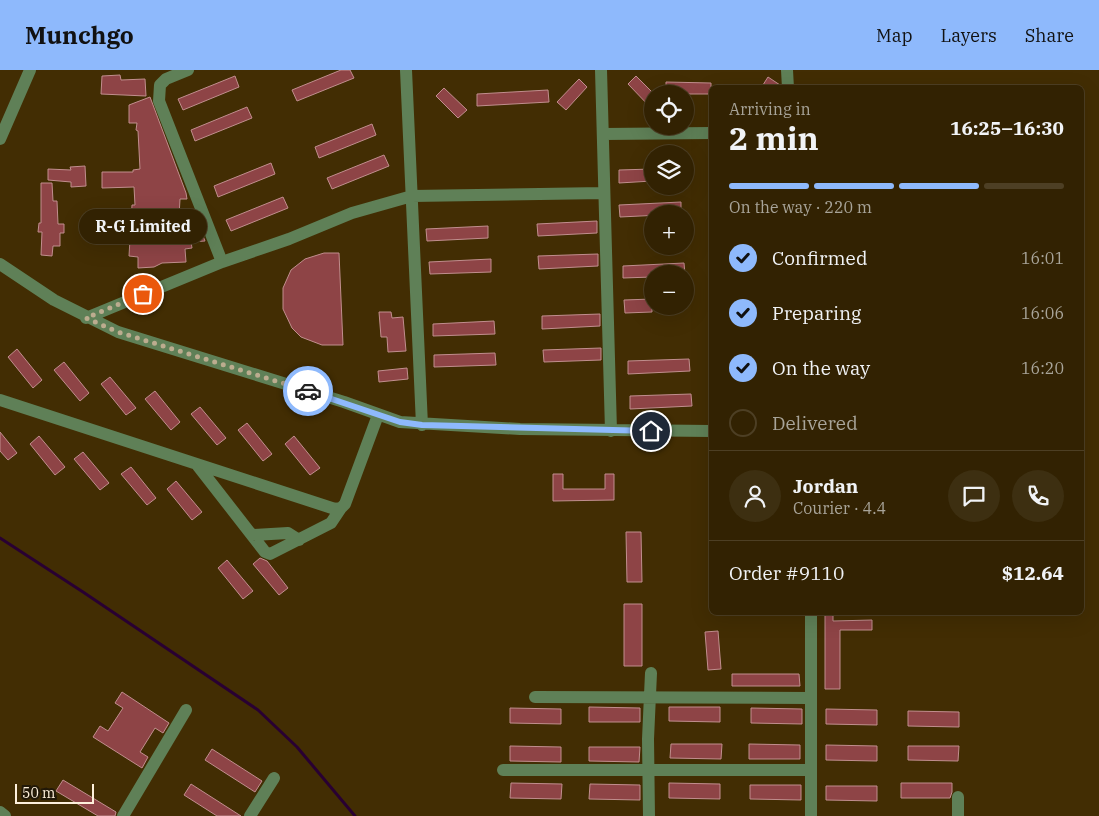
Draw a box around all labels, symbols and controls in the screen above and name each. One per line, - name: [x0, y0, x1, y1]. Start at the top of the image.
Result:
- text: Munchgo: [25, 19, 134, 51]
- text: Map: [876, 24, 913, 47]
- text: Layers: [941, 24, 997, 47]
- text: Share: [1025, 24, 1074, 47]
- map controls: [644, 85, 694, 315]
- button: locate: [644, 85, 694, 135]
- text: Arriving in: [729, 99, 811, 119]
- text: 16:25–16:30: [950, 116, 1064, 140]
- text: 2 min: [729, 117, 819, 159]
- button: layers: [644, 145, 694, 195]
- text: On the way · 220 m: [729, 197, 872, 217]
- button: +: [644, 205, 694, 255]
- callout: R-G Limited: [79, 209, 207, 244]
- text: R-G Limited: [95, 216, 191, 236]
- icon: check: [729, 244, 757, 272]
- text: Confirmed: [772, 246, 867, 270]
- text: 16:01: [1021, 248, 1064, 268]
- button: −: [644, 265, 694, 315]
- pin: [122, 273, 164, 315]
- icon: bag: [129, 280, 157, 308]
- icon: check: [729, 299, 757, 327]
- text: Preparing: [772, 301, 861, 325]
- text: 16:06: [1021, 303, 1064, 323]
- icon: check: [729, 354, 757, 382]
- text: On the way: [772, 356, 870, 380]
- text: 16:20: [1021, 358, 1064, 378]
- courier: [283, 366, 333, 416]
- icon: car: [294, 377, 322, 405]
- pin: [630, 410, 672, 452]
- text: Delivered: [772, 411, 858, 435]
- icon: home: [637, 417, 665, 445]
- button: person: [729, 470, 781, 522]
- button: chat: [948, 470, 1000, 522]
- button: phone: [1012, 470, 1064, 522]
- text: Jordan: [793, 474, 858, 498]
- text: Courier · 4.4: [793, 498, 886, 518]
- text: Order #9110: [729, 561, 844, 585]
- text: $12.64: [1002, 561, 1064, 585]
- scale bar: [15, 781, 94, 804]
- text: 50 m: [22, 784, 55, 802]

